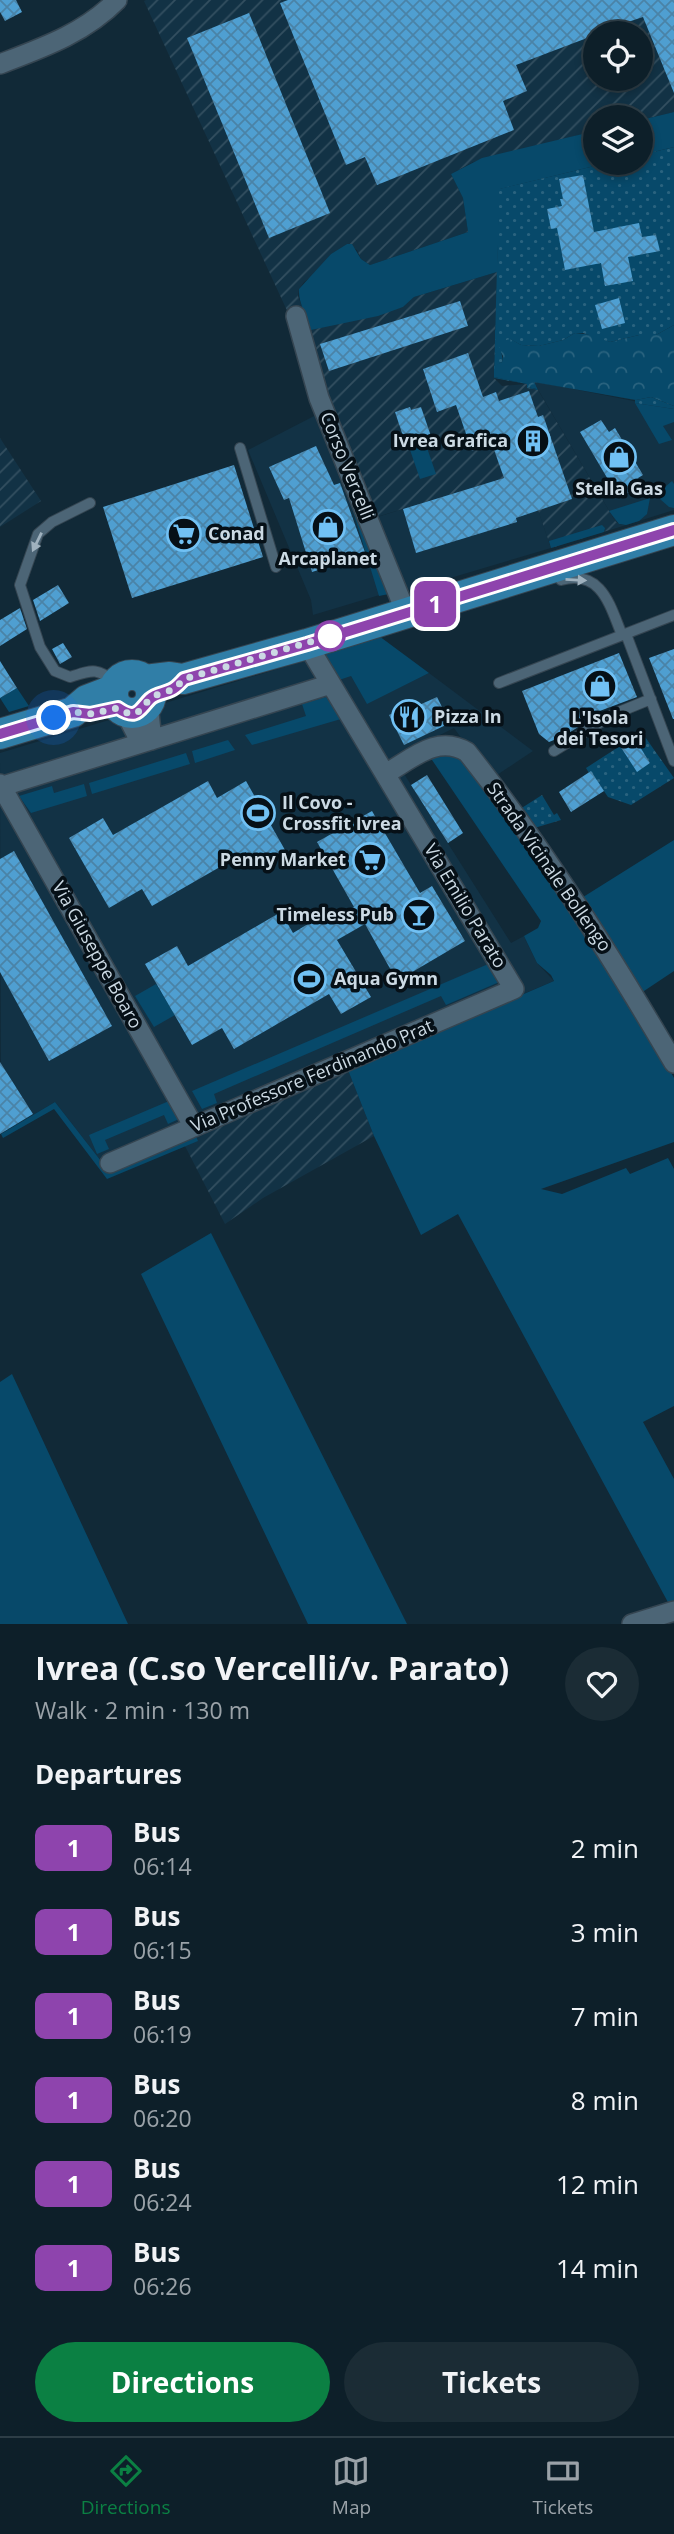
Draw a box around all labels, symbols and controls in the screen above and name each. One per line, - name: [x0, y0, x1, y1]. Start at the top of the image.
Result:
- map controls: [583, 21, 653, 175]
- button: locate: [583, 21, 653, 91]
- button: layers: [583, 105, 653, 175]
- street label: Corso Vercelli: [315, 408, 380, 523]
- building icon: Ivrea Grafica: [514, 422, 552, 460]
- place label: Ivrea Grafica: [393, 428, 508, 452]
- shop icon: Stella Gas: [600, 438, 638, 476]
- place label: Stella Gas: [575, 476, 663, 500]
- shop icon: Arcaplanet: [309, 508, 347, 546]
- supermarket icon: Conad: [165, 515, 203, 553]
- place label: Conad: [208, 521, 265, 545]
- one-way arrow: [31, 532, 42, 552]
- place label: Arcaplanet: [279, 546, 378, 570]
- one-way arrow: [565, 574, 587, 585]
- line badge: 1: [412, 581, 458, 627]
- text: 1: [428, 587, 442, 620]
- unlabelled marker: [315, 621, 345, 651]
- shop icon: L'Isola dei Tesori: [581, 667, 619, 705]
- restaurant icon: Pizza In: [390, 698, 428, 736]
- your location: [36, 700, 71, 735]
- place label: Pizza In: [434, 704, 502, 728]
- place label: L'Isola dei Tesori: [556, 705, 644, 750]
- street label: Strada Vicinale Bollengo: [482, 777, 617, 956]
- place label: Il Covo - Crossfit Ivrea: [282, 790, 402, 835]
- sports icon: Il Covo - Crossfit Ivrea: [239, 794, 277, 832]
- street label: Via Emilio Parato: [419, 839, 513, 972]
- supermarket icon: Penny Market: [351, 841, 389, 879]
- place label: Penny Market: [220, 847, 346, 871]
- street label: Via Giuseppe Boaro: [47, 877, 148, 1032]
- bar icon: Timeless Pub: [400, 896, 438, 934]
- place label: Timeless Pub: [277, 902, 394, 926]
- sports icon: Aqua Gymn: [290, 960, 328, 998]
- place label: Aqua Gymn: [334, 966, 438, 990]
- street label: Via Professore Ferdinando Prat: [187, 1013, 436, 1137]
- text: Ivrea (C.so Vercelli/v. Parato): [35, 1645, 509, 1690]
- button: heart: [565, 1647, 639, 1721]
- text: Walk · 2 min · 130 m: [35, 1694, 250, 1726]
- text: Departures: [35, 1756, 182, 1792]
- text: Bus: [133, 1814, 180, 1850]
- text: 2 min: [571, 1830, 639, 1866]
- text: 1: [67, 1831, 80, 1864]
- text: 06:14: [133, 1850, 192, 1882]
- text: Bus: [133, 1898, 180, 1934]
- text: 3 min: [571, 1914, 639, 1950]
- text: 1: [67, 1915, 80, 1948]
- text: 06:15: [133, 1934, 192, 1966]
- text: Bus: [133, 1982, 180, 2018]
- text: 7 min: [571, 1998, 639, 2034]
- text: 1: [67, 1999, 80, 2032]
- text: 06:19: [133, 2018, 192, 2050]
- text: Bus: [133, 2066, 180, 2102]
- text: 8 min: [571, 2082, 639, 2118]
- text: 1: [67, 2083, 80, 2116]
- text: 06:20: [133, 2102, 192, 2134]
- text: Bus: [133, 2150, 180, 2186]
- text: 12 min: [556, 2166, 639, 2202]
- text: 1: [67, 2167, 80, 2200]
- text: 06:24: [133, 2186, 192, 2218]
- text: Bus: [133, 2234, 180, 2270]
- text: 14 min: [556, 2250, 639, 2286]
- text: 1: [67, 2251, 80, 2284]
- text: 06:26: [133, 2270, 192, 2302]
- button: Directions: [35, 2342, 330, 2422]
- button: Tickets: [344, 2342, 639, 2422]
- tab: Directions: [81, 2452, 171, 2520]
- tab: Map: [332, 2452, 371, 2520]
- tab: Tickets: [532, 2452, 593, 2520]

